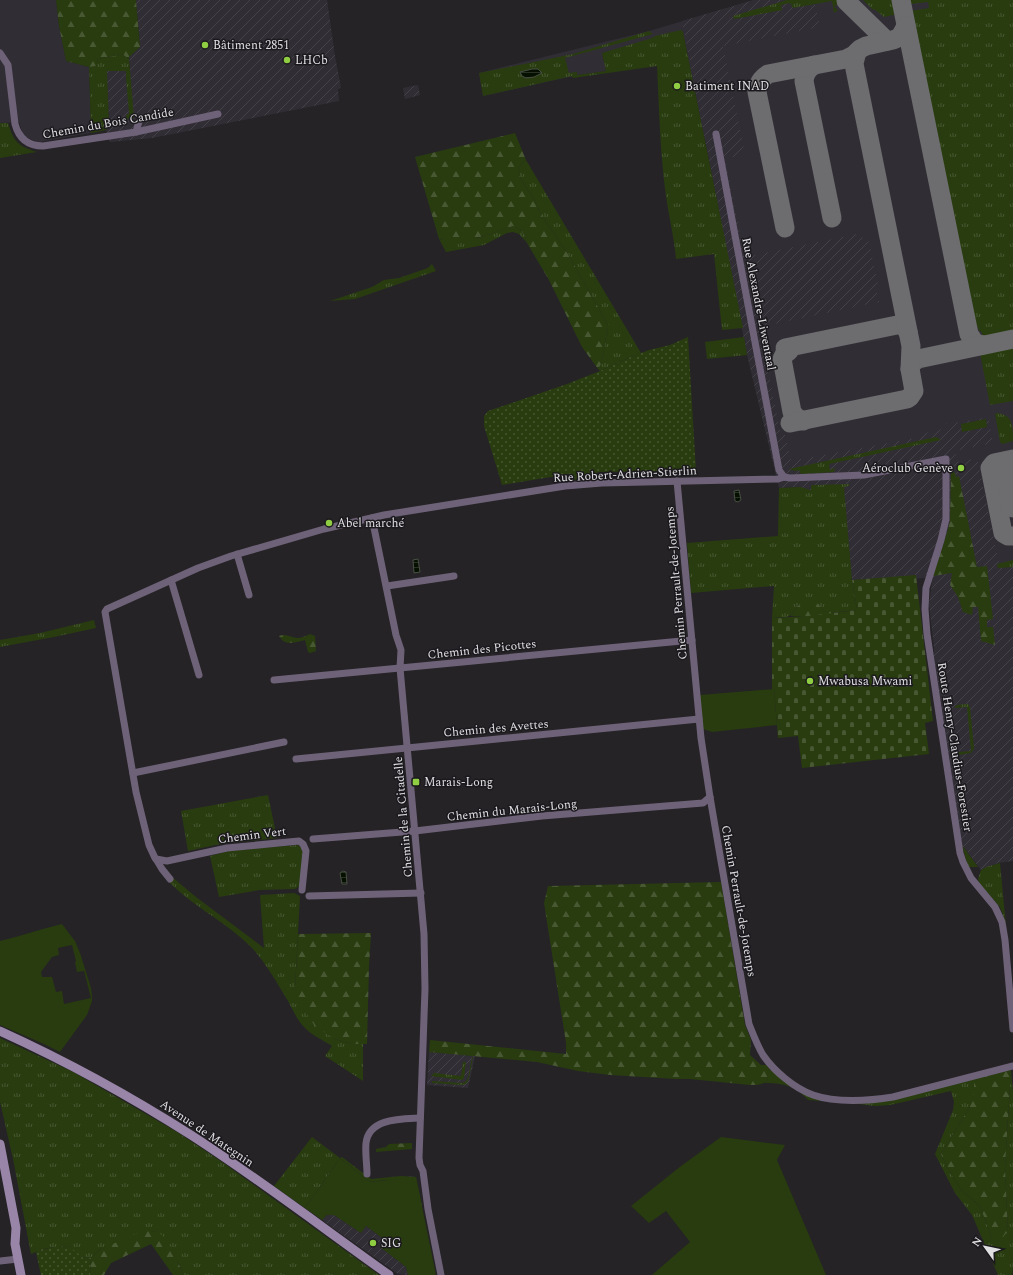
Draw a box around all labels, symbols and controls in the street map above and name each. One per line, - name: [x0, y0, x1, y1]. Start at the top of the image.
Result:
- place label: Bâtiment 2851: [213, 36, 289, 55]
- marker: Bâtiment 2851: [200, 40, 210, 50]
- place label: LHCb: [295, 51, 328, 70]
- marker: LHCb: [282, 55, 292, 65]
- place label: Batiment INAD: [685, 77, 769, 96]
- marker: Batiment INAD: [672, 81, 682, 91]
- street label: Chemin du Bois Candide: [41, 103, 175, 144]
- street label: Rue Alexandre-Liwentaal: [736, 236, 781, 372]
- place label: Aéroclub Genève: [862, 459, 953, 478]
- street label: Rue Robert-Adrien-Stierlin: [553, 461, 697, 488]
- marker: Aéroclub Genève: [956, 463, 966, 473]
- street label: Chemin Perrault-de-Jotemps: [660, 506, 693, 660]
- place label: Abel marché: [337, 514, 405, 533]
- marker: Abel marché: [324, 518, 334, 528]
- street label: Chemin des Picottes: [427, 634, 537, 665]
- street label: Route Henry-Claudius-Forestier: [932, 661, 977, 833]
- place label: Mwabusa Mwami: [818, 672, 913, 691]
- marker: Mwabusa Mwami: [805, 676, 815, 686]
- street label: Chemin des Avettes: [443, 714, 550, 743]
- street label: Chemin de la Citadelle: [389, 755, 418, 878]
- place label: Marais-Long: [424, 773, 493, 792]
- marker: Marais-Long: [411, 777, 421, 787]
- street label: Chemin du Marais-Long: [446, 794, 578, 827]
- street label: Chemin Vert: [217, 822, 287, 849]
- street label: Chemin Perrault-de-Jotemps: [716, 824, 761, 978]
- street label: Avenue de Mategnin: [156, 1095, 257, 1172]
- north arrow: [965, 1227, 1005, 1267]
- text: N: [967, 1233, 987, 1250]
- place label: SIG: [381, 1234, 401, 1253]
- marker: SIG: [368, 1238, 378, 1248]

